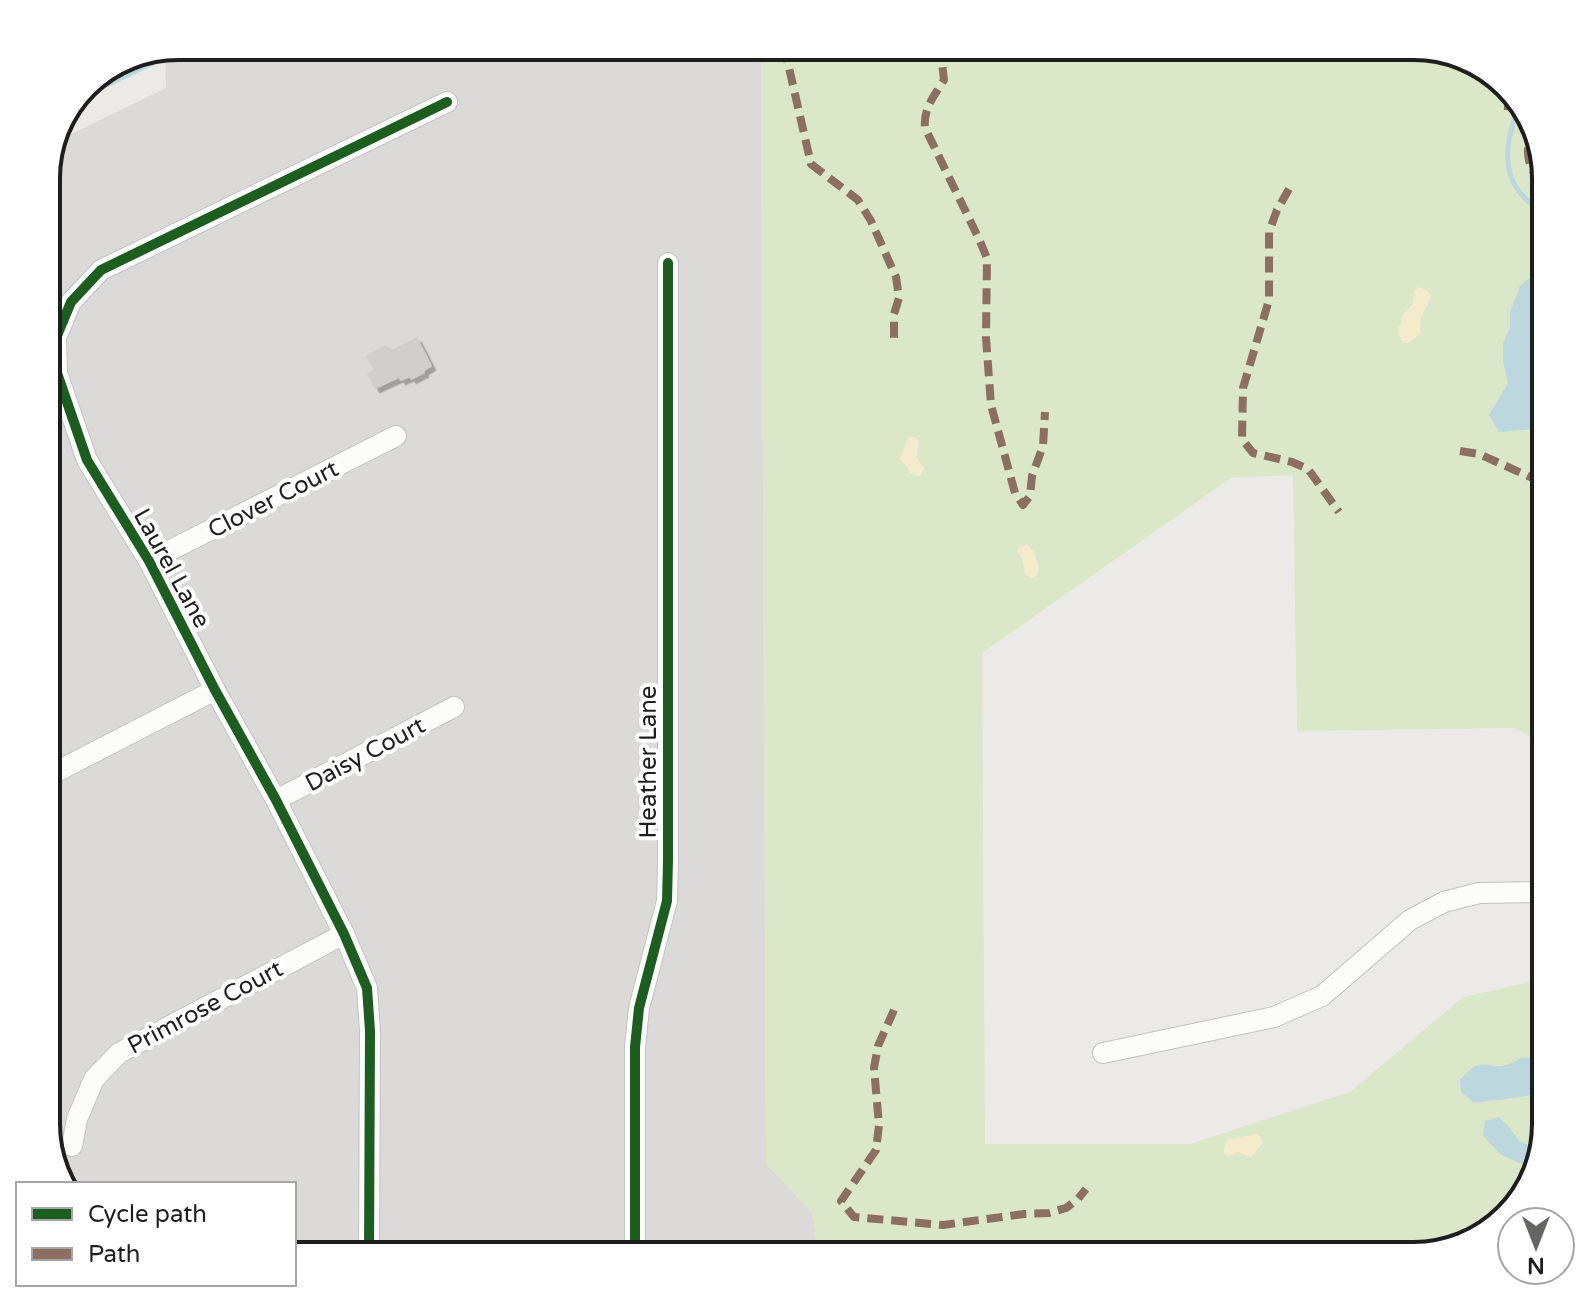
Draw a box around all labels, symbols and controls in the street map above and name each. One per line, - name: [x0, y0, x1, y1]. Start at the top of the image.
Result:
- street label: Clover Court: [203, 454, 343, 545]
- street label: Laurel Lane: [127, 503, 216, 633]
- street label: Heather Lane: [634, 686, 663, 838]
- street label: Daisy Court: [300, 711, 430, 798]
- street label: Primrose Court: [123, 954, 288, 1061]
- legend: [16, 1182, 296, 1286]
- text: Cycle path: [88, 1200, 207, 1229]
- north arrow: [1496, 1206, 1576, 1286]
- text: Path: [88, 1240, 141, 1269]
- text: N: [1527, 1252, 1545, 1278]

